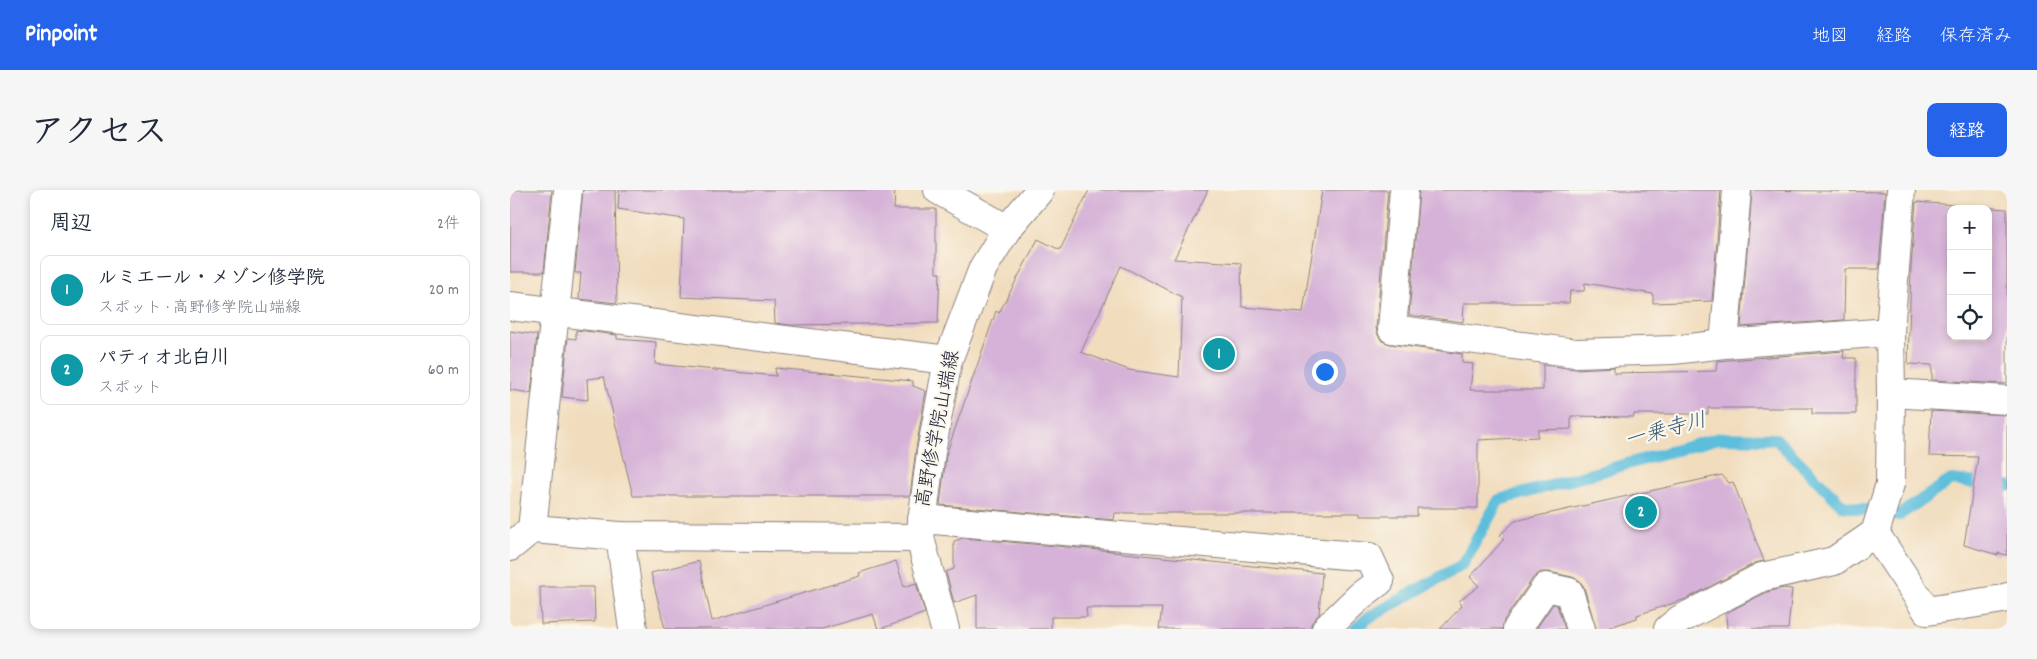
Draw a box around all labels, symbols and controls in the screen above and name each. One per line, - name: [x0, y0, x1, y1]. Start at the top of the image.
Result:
- text: Pinpoint: [25, 18, 97, 52]
- text: 地図: [1812, 25, 1848, 50]
- text: 経路: [1876, 25, 1912, 50]
- text: 保存済み: [1940, 25, 2012, 50]
- button: 経路: [1927, 103, 2007, 157]
- text: アクセス: [30, 110, 168, 160]
- map controls: [1947, 205, 1992, 340]
- button: +: [1947, 205, 1992, 250]
- text: 周辺: [50, 210, 92, 240]
- text: 2件: [437, 213, 460, 236]
- button: −: [1947, 250, 1992, 295]
- text: ルミエール・メゾン修学院: [98, 266, 325, 293]
- text: 1: [65, 279, 69, 302]
- text: 20 m: [429, 279, 459, 302]
- button: locate: [1947, 295, 1992, 340]
- text: スポット · 高野修学院山端線: [98, 297, 301, 320]
- pin: 1: [1203, 335, 1235, 373]
- text: パティオ北白川: [98, 346, 230, 373]
- street label: 高野修学院山端線: [910, 348, 968, 510]
- text: 2: [64, 359, 71, 382]
- text: 60 m: [428, 359, 459, 382]
- your location: [1312, 359, 1338, 385]
- text: スポット: [98, 377, 162, 400]
- water label: 一乗寺川: [1622, 407, 1710, 457]
- pin: 2: [1625, 493, 1657, 531]

